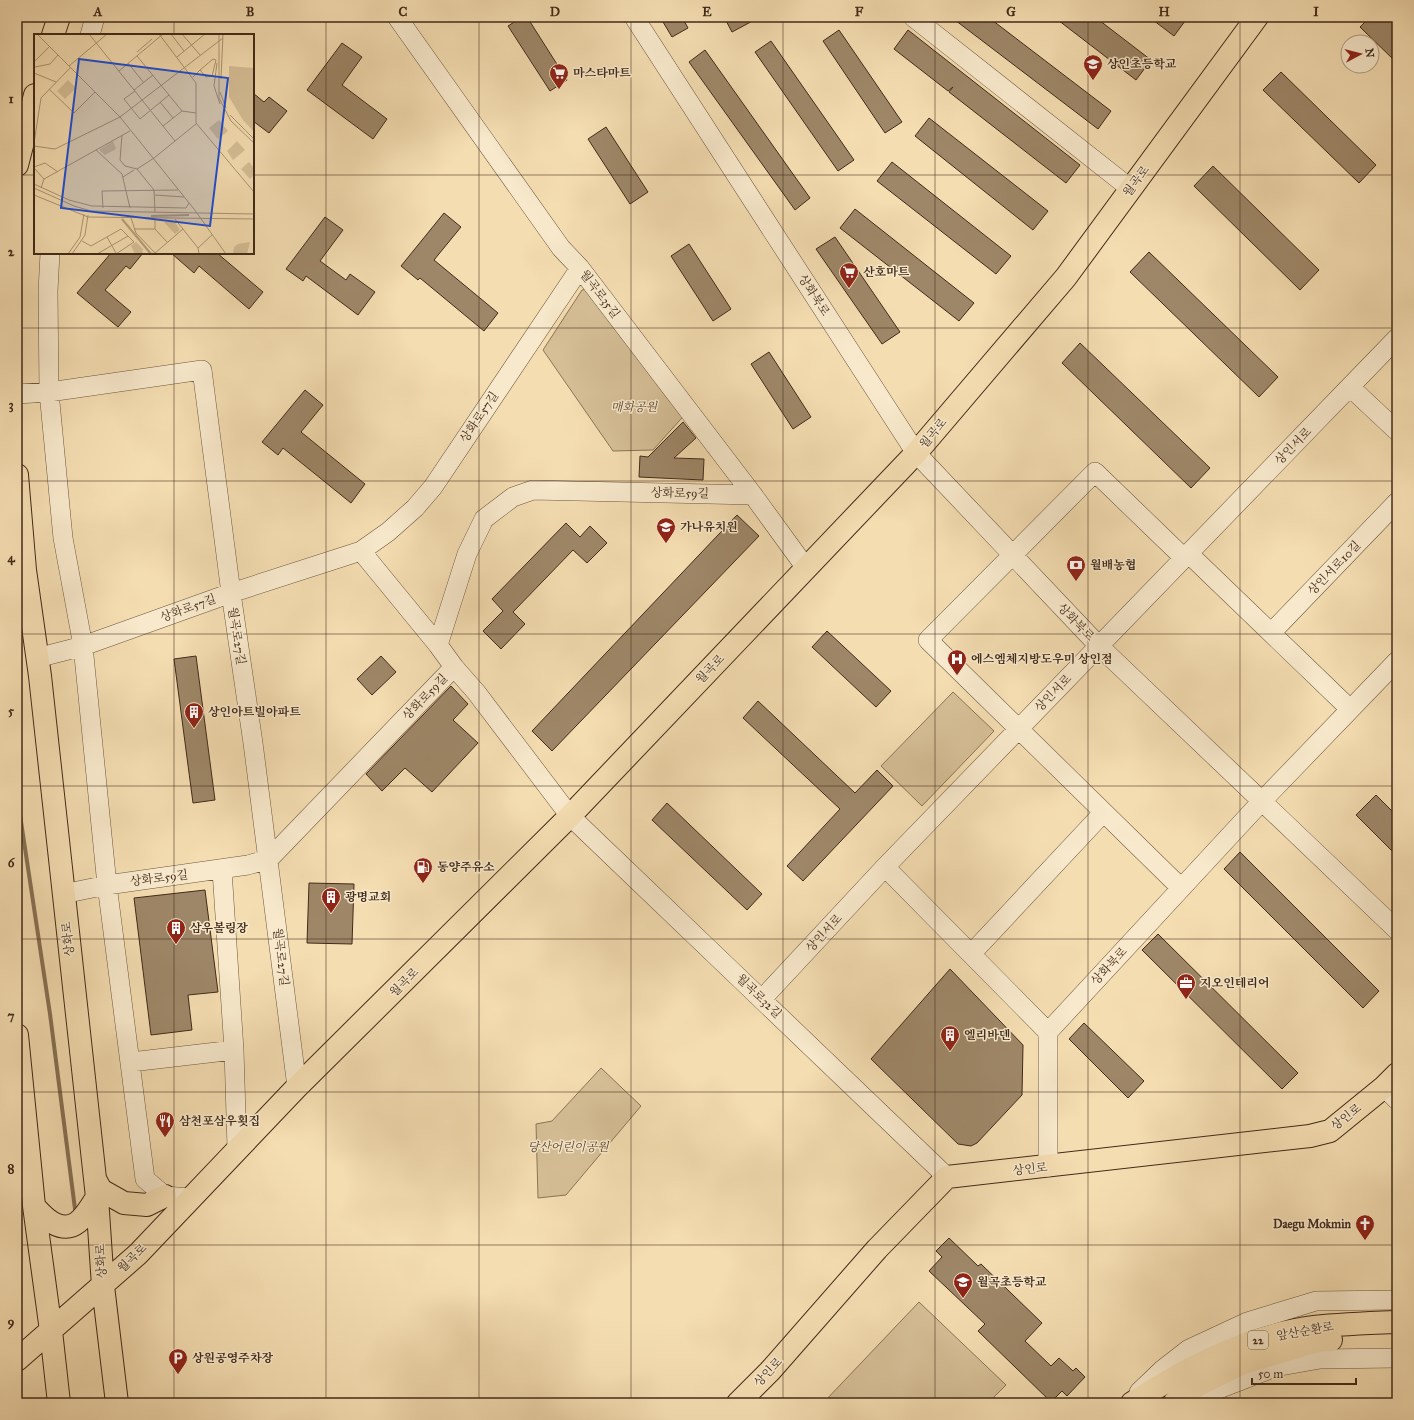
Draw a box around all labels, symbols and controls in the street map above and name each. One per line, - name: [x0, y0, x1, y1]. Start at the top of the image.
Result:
- text: A: [93, 4, 103, 20]
- text: B: [246, 4, 255, 20]
- text: C: [399, 4, 408, 20]
- text: D: [550, 4, 560, 20]
- text: E: [702, 4, 712, 20]
- text: F: [855, 4, 864, 20]
- text: G: [1006, 4, 1016, 20]
- text: H: [1158, 4, 1170, 20]
- text: I: [1313, 4, 1319, 20]
- inset map: [34, 34, 254, 254]
- north arrow: [1340, 34, 1380, 74]
- text: N: [1362, 47, 1377, 59]
- school or university icon: 상인초등학교: [1082, 53, 1104, 81]
- place label: 상인초등학교: [1107, 57, 1177, 71]
- supermarket icon: 마스타마트: [548, 62, 570, 90]
- place label: 마스타마트: [573, 66, 631, 80]
- text: 1: [8, 91, 14, 107]
- street label: 월곡로: [1120, 162, 1152, 199]
- text: 2: [8, 244, 15, 260]
- supermarket icon: 산호마트: [838, 261, 860, 289]
- place label: 산호마트: [863, 265, 910, 279]
- street label: 월곡로35길: [577, 267, 623, 321]
- street label: 상화북로: [796, 272, 833, 319]
- street label: 상화로57길: [457, 389, 501, 445]
- text: 3: [8, 397, 14, 413]
- park label: 매화공원: [611, 400, 659, 414]
- street label: 월곡로: [916, 415, 950, 451]
- street label: 상인서로: [1272, 424, 1314, 468]
- street label: 상화로59길: [651, 485, 709, 501]
- school or university icon: 가나유치원: [655, 516, 677, 544]
- place label: 가나유치원: [680, 520, 738, 534]
- street label: 상인서로10길: [1305, 538, 1363, 598]
- text: 4: [7, 550, 15, 566]
- bank icon: 월배농협: [1065, 554, 1087, 582]
- place label: 월배농협: [1090, 558, 1136, 572]
- street label: 상화로57길: [158, 591, 218, 625]
- street label: 상화북로: [1055, 600, 1097, 644]
- street label: 월곡로27길: [226, 606, 248, 666]
- hospital icon: 에스엠체지방도우미 상인점: [946, 648, 968, 676]
- street label: 월곡로: [693, 651, 727, 686]
- place label: 에스엠체지방도우미 상인점: [971, 652, 1113, 666]
- street label: 상화로59길: [400, 671, 450, 723]
- street label: 상인서로: [1032, 671, 1074, 715]
- building icon: 상인아트빌아파트: [183, 701, 205, 729]
- text: 5: [8, 703, 15, 719]
- place label: 상인아트빌아파트: [208, 705, 301, 719]
- text: 6: [8, 855, 16, 871]
- fuel station icon: 동양주유소: [412, 856, 434, 884]
- place label: 동양주유소: [437, 860, 495, 874]
- street label: 상화로59길: [129, 867, 189, 889]
- building icon: 광명교회: [320, 886, 342, 914]
- place label: 광명교회: [345, 890, 391, 904]
- street label: 상인서로: [803, 911, 845, 955]
- building icon: 삼우볼링장: [165, 917, 187, 945]
- street label: 상화로: [59, 921, 77, 957]
- place label: 삼우볼링장: [190, 921, 248, 935]
- street label: 월곡로27길: [270, 927, 292, 987]
- street label: 상화북로: [1088, 944, 1130, 988]
- street label: 월곡로: [387, 964, 422, 999]
- street label: 월곡로32길: [734, 971, 784, 1021]
- office icon: 지오인테리어: [1175, 972, 1197, 1000]
- place label: 지오인테리어: [1200, 976, 1270, 990]
- text: 7: [8, 1008, 15, 1024]
- building icon: 엘리바덴: [939, 1024, 961, 1052]
- place label: 엘리바덴: [964, 1028, 1011, 1042]
- street label: 상인로: [1328, 1101, 1364, 1133]
- restaurant icon: 삼천포삼우횟집: [154, 1110, 176, 1138]
- place label: 삼천포삼우횟집: [179, 1114, 260, 1128]
- park label: 당산어린이공원: [527, 1140, 610, 1154]
- street label: 상인로: [1012, 1160, 1048, 1178]
- text: 8: [8, 1161, 15, 1177]
- church icon: Daegu Mokmin: [1354, 1213, 1376, 1241]
- place label: Daegu Mokmin: [1273, 1217, 1352, 1232]
- street label: 월곡로: [115, 1241, 150, 1275]
- street label: 상화로: [93, 1243, 109, 1279]
- school or university icon: 월곡초등학교: [952, 1271, 974, 1299]
- place label: 월곡초등학교: [977, 1275, 1047, 1289]
- text: 9: [8, 1314, 15, 1330]
- street label: 앞산순환로: [1275, 1319, 1335, 1343]
- road number: 22: [1248, 1331, 1268, 1349]
- parking icon: 상원공영주차장: [167, 1347, 189, 1375]
- place label: 상원공영주차장: [192, 1351, 274, 1365]
- street label: 상인로: [751, 1354, 785, 1389]
- scale bar: [1252, 1360, 1356, 1386]
- text: 50 m: [1258, 1367, 1283, 1381]

